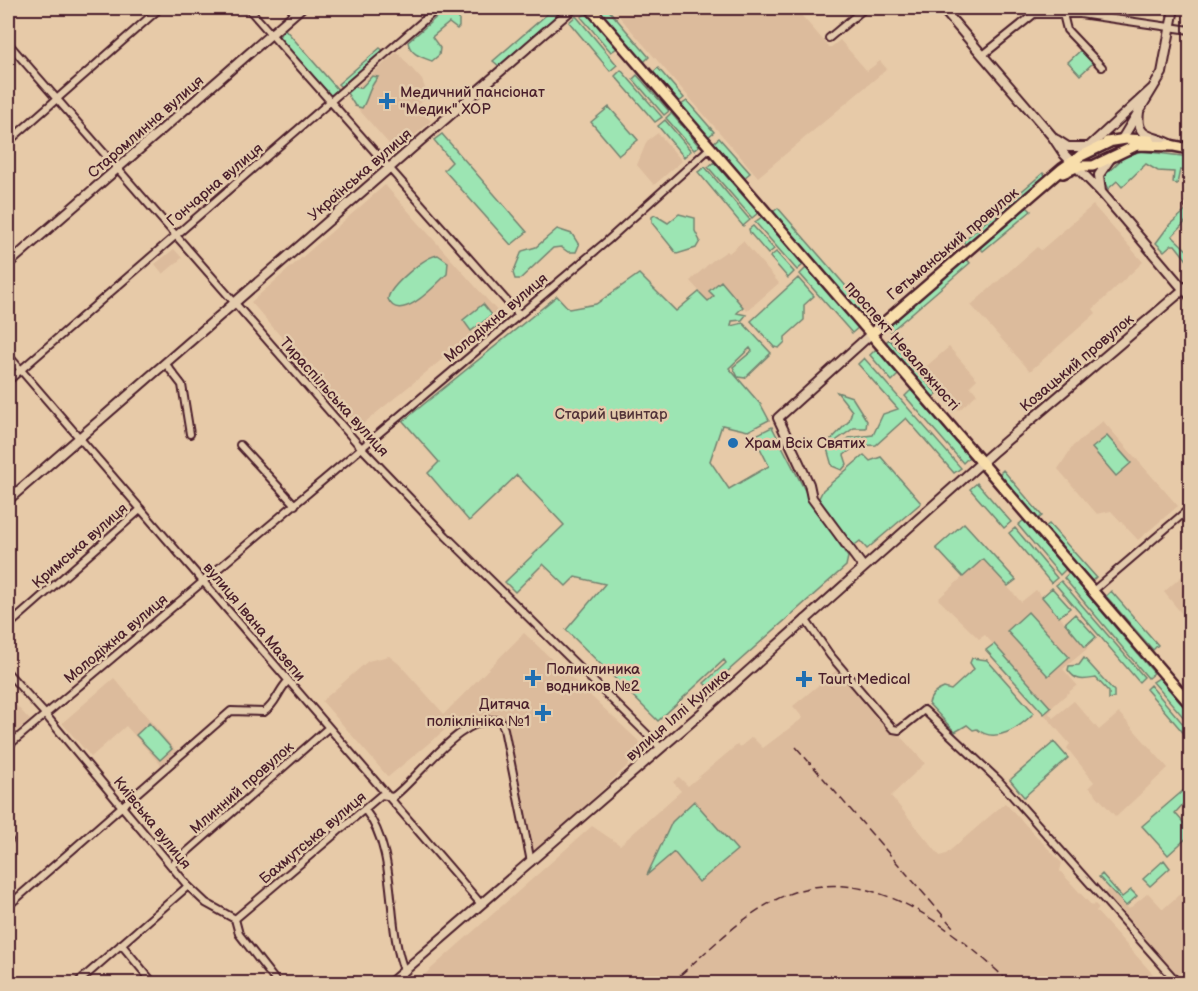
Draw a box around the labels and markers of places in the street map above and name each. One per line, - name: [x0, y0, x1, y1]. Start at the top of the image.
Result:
- place label: Медичний пансіонат "Медик" ХОР: [400, 83, 545, 119]
- marker: Медичний пансіонат "Медик" ХОР: [378, 92, 396, 110]
- place label: Храм Всіх Святих: [745, 434, 865, 453]
- marker: Храм Всіх Святих: [726, 436, 740, 450]
- place label: Поликлиника водников №2: [546, 660, 640, 696]
- marker: Поликлиника водников №2: [524, 669, 542, 687]
- marker: Taurt Medical: [795, 670, 813, 688]
- place label: Taurt Medical: [818, 670, 910, 689]
- place label: Дитяча поліклініка №1: [427, 695, 530, 731]
- marker: Дитяча поліклініка №1: [534, 704, 552, 722]

